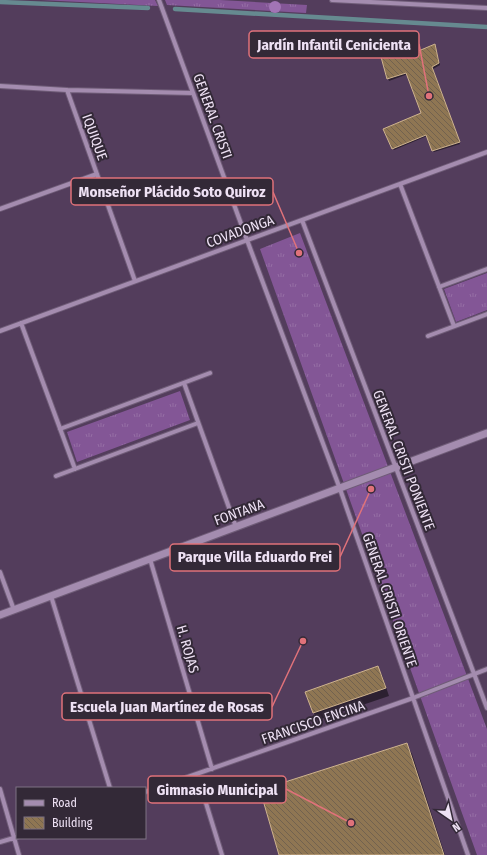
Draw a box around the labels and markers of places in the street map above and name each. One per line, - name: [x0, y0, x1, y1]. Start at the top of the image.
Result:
- callout: Jardín Infantil Cenicienta: [249, 31, 419, 58]
- callout: Monseñor Plácido Soto Quiroz: [71, 178, 273, 205]
- callout: Parque Villa Eduardo Frei: [170, 544, 340, 571]
- callout: Escuela Juan Martínez de Rosas: [62, 693, 272, 720]
- callout: Gimnasio Municipal: [148, 776, 286, 803]

